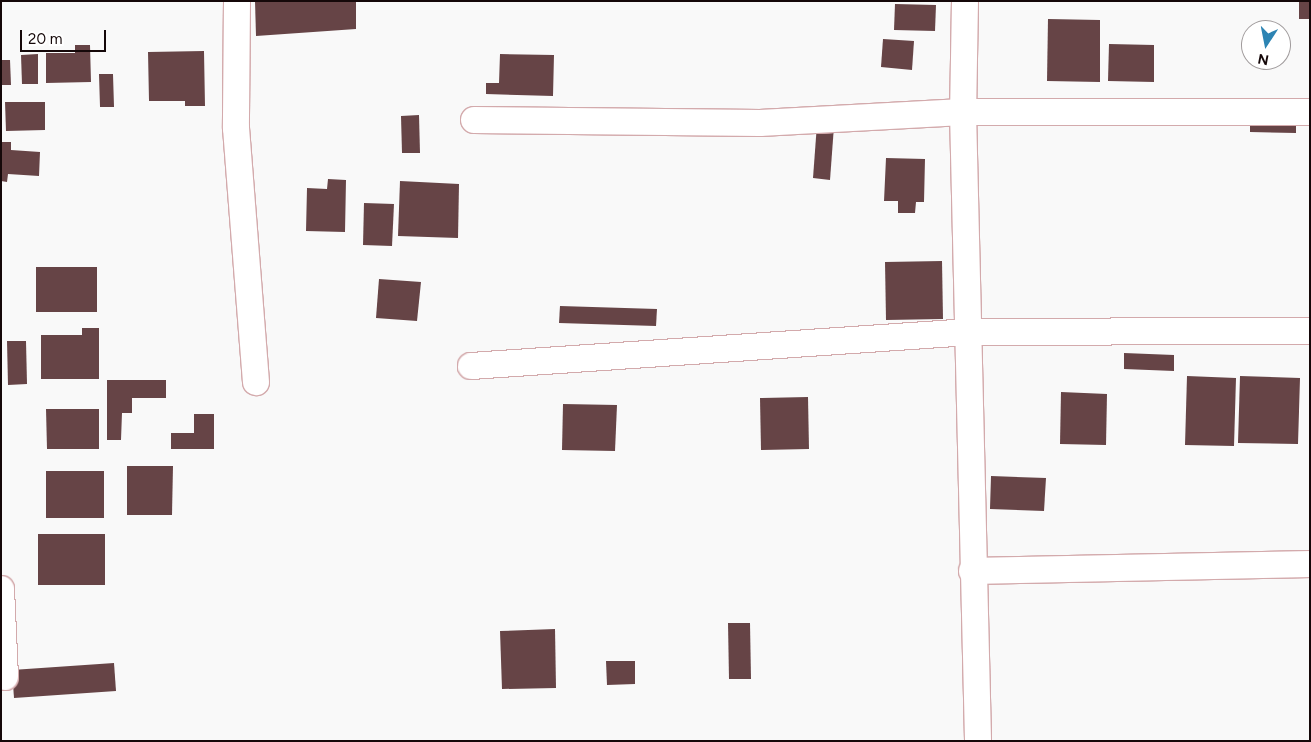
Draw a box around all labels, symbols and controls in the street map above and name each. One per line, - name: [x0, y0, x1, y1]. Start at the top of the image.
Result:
- scale bar: [22, 20, 109, 52]
- north arrow: [1241, 20, 1291, 70]
- text: 20 m: [28, 30, 62, 48]
- text: N: [1256, 50, 1270, 69]

